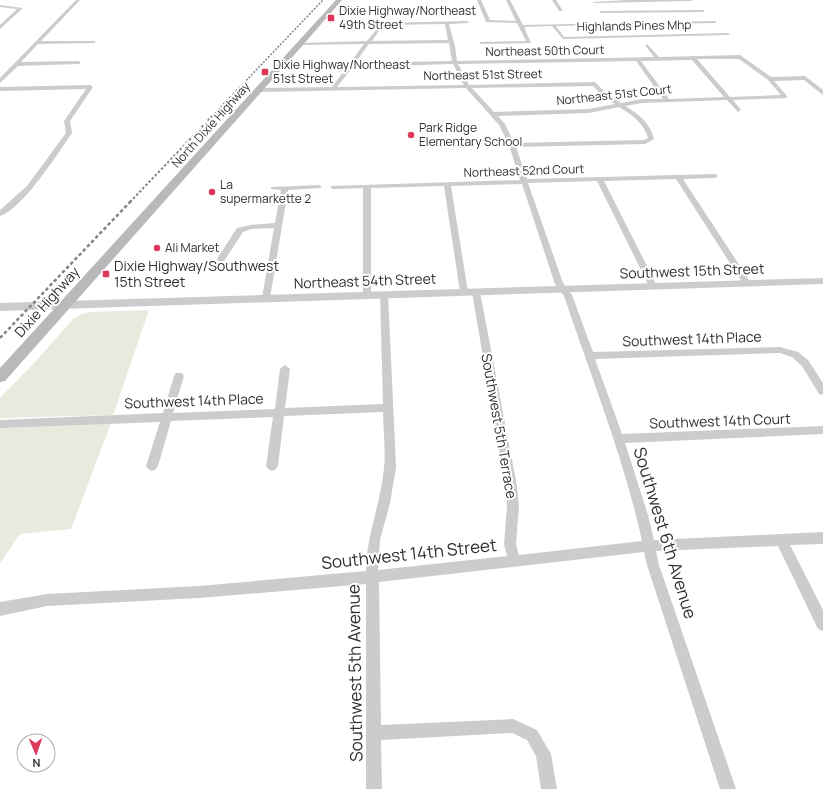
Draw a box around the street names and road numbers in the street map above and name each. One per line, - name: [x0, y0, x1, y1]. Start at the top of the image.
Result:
- street label: Highlands Pines Mhp: [576, 16, 692, 35]
- street label: Northeast 50th Court: [485, 41, 605, 60]
- street label: Northeast 51st Street: [423, 65, 543, 84]
- street label: North Dixie Highway: [167, 78, 254, 171]
- street label: Northeast 51st Court: [556, 80, 673, 109]
- street label: Northeast 52nd Court: [463, 160, 585, 181]
- street label: Southwest 15th Street: [619, 258, 765, 283]
- street label: Dixie Highway: [10, 262, 84, 341]
- street label: Northeast 54th Street: [293, 269, 437, 292]
- street label: Southwest 14th Place: [622, 327, 762, 350]
- street label: Southwest 5th Terrace: [477, 352, 522, 500]
- street label: Southwest 14th Place: [124, 389, 264, 412]
- street label: Southwest 14th Court: [649, 409, 791, 432]
- street label: Southwest 6th Avenue: [628, 444, 703, 622]
- street label: Southwest 14th Street: [320, 533, 498, 574]
- street label: Southwest 5th Avenue: [341, 584, 368, 762]

